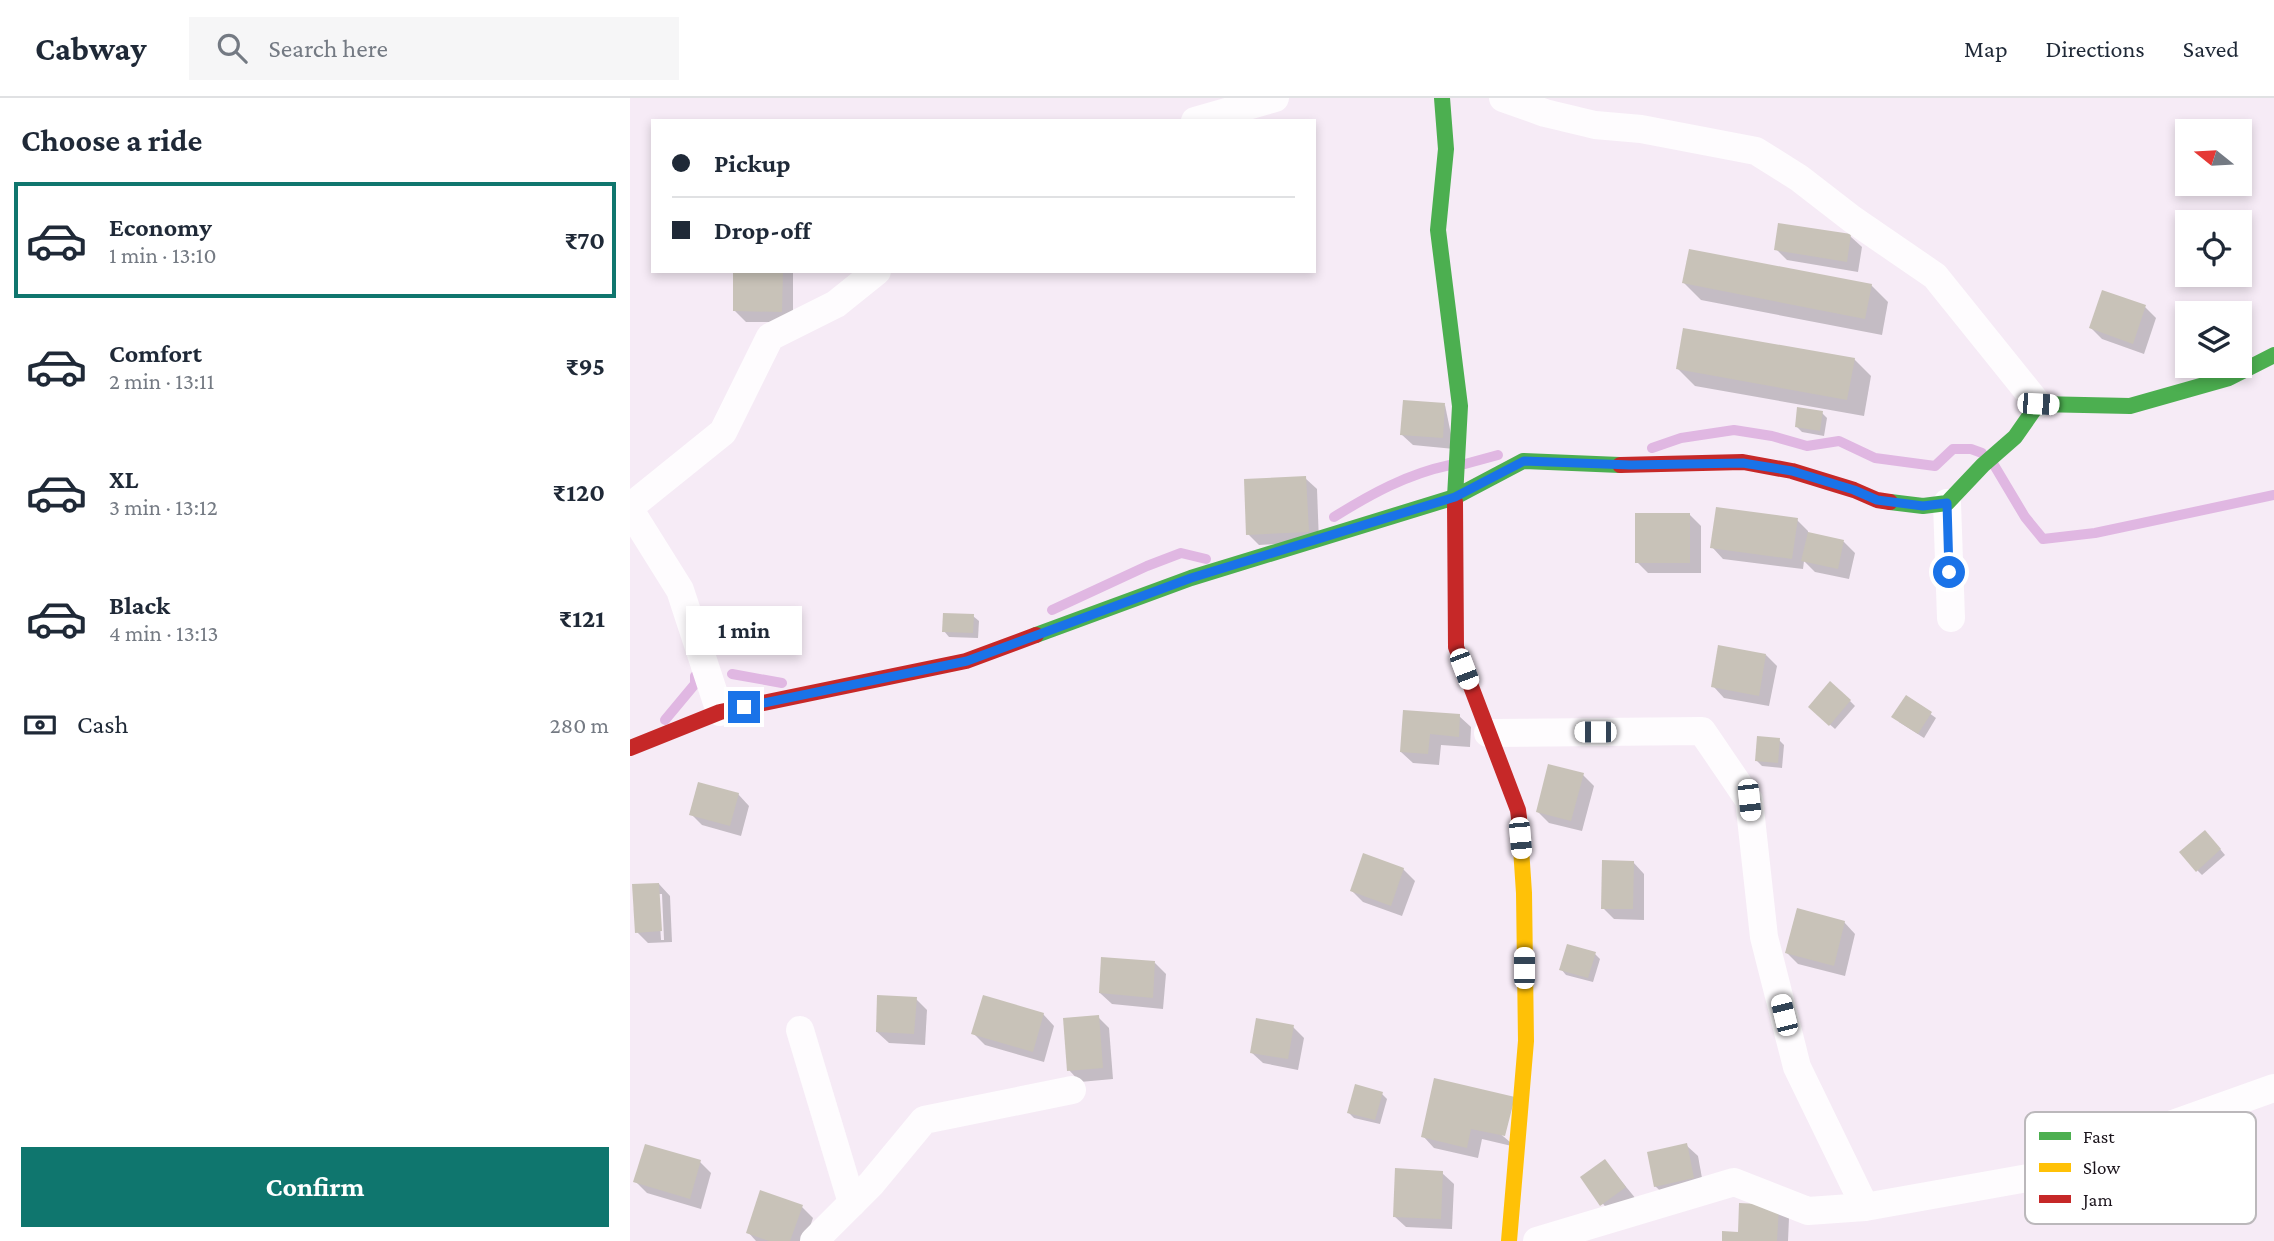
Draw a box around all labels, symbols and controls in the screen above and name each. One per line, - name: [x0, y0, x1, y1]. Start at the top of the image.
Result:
- search box: [189, 17, 679, 80]
- icon: search: [213, 29, 251, 67]
- text: Cabway: [35, 30, 147, 67]
- text: Search here: [269, 34, 388, 63]
- text: Map: [1964, 35, 2008, 62]
- text: Directions: [2046, 35, 2145, 62]
- text: Saved: [2183, 35, 2239, 62]
- north arrow: [2175, 119, 2252, 196]
- map controls: [2175, 119, 2252, 378]
- text: Choose a ride: [21, 122, 202, 158]
- text: Pickup: [714, 149, 791, 178]
- icon: car: [25, 209, 88, 272]
- button: locate: [2175, 210, 2252, 287]
- text: Economy: [109, 213, 212, 242]
- text: Drop-off: [714, 216, 811, 245]
- text: ₹70: [564, 226, 605, 255]
- text: 1 min · 13:10: [109, 242, 216, 268]
- button: layers: [2175, 301, 2252, 378]
- icon: car: [25, 335, 88, 398]
- text: Comfort: [109, 339, 202, 368]
- text: ₹95: [566, 352, 605, 381]
- text: 2 min · 13:11: [109, 368, 214, 394]
- car: [2017, 392, 2060, 416]
- icon: car: [25, 461, 88, 524]
- text: XL: [109, 465, 138, 494]
- text: ₹120: [553, 478, 605, 507]
- text: 3 min · 13:12: [109, 494, 218, 520]
- route start: [1933, 556, 1965, 588]
- icon: car: [25, 587, 88, 650]
- text: Black: [109, 591, 170, 620]
- text: ₹121: [559, 604, 605, 633]
- callout: 1 min: [686, 606, 802, 654]
- text: 1 min: [718, 617, 770, 643]
- text: 4 min · 13:13: [109, 620, 218, 646]
- car: [1447, 646, 1482, 692]
- route end: [728, 691, 760, 723]
- icon: cash: [21, 706, 59, 744]
- text: Cash: [77, 710, 128, 739]
- text: 280 m: [550, 712, 609, 738]
- car: [1575, 722, 1617, 743]
- car: [1737, 778, 1762, 822]
- car: [1508, 816, 1533, 860]
- car: [1514, 947, 1535, 989]
- car: [1769, 992, 1800, 1038]
- legend: [2025, 1112, 2256, 1224]
- text: Fast: [2083, 1126, 2115, 1147]
- button: Confirm: [21, 1147, 609, 1227]
- text: Slow: [2083, 1157, 2120, 1178]
- text: Jam: [2081, 1189, 2113, 1210]

